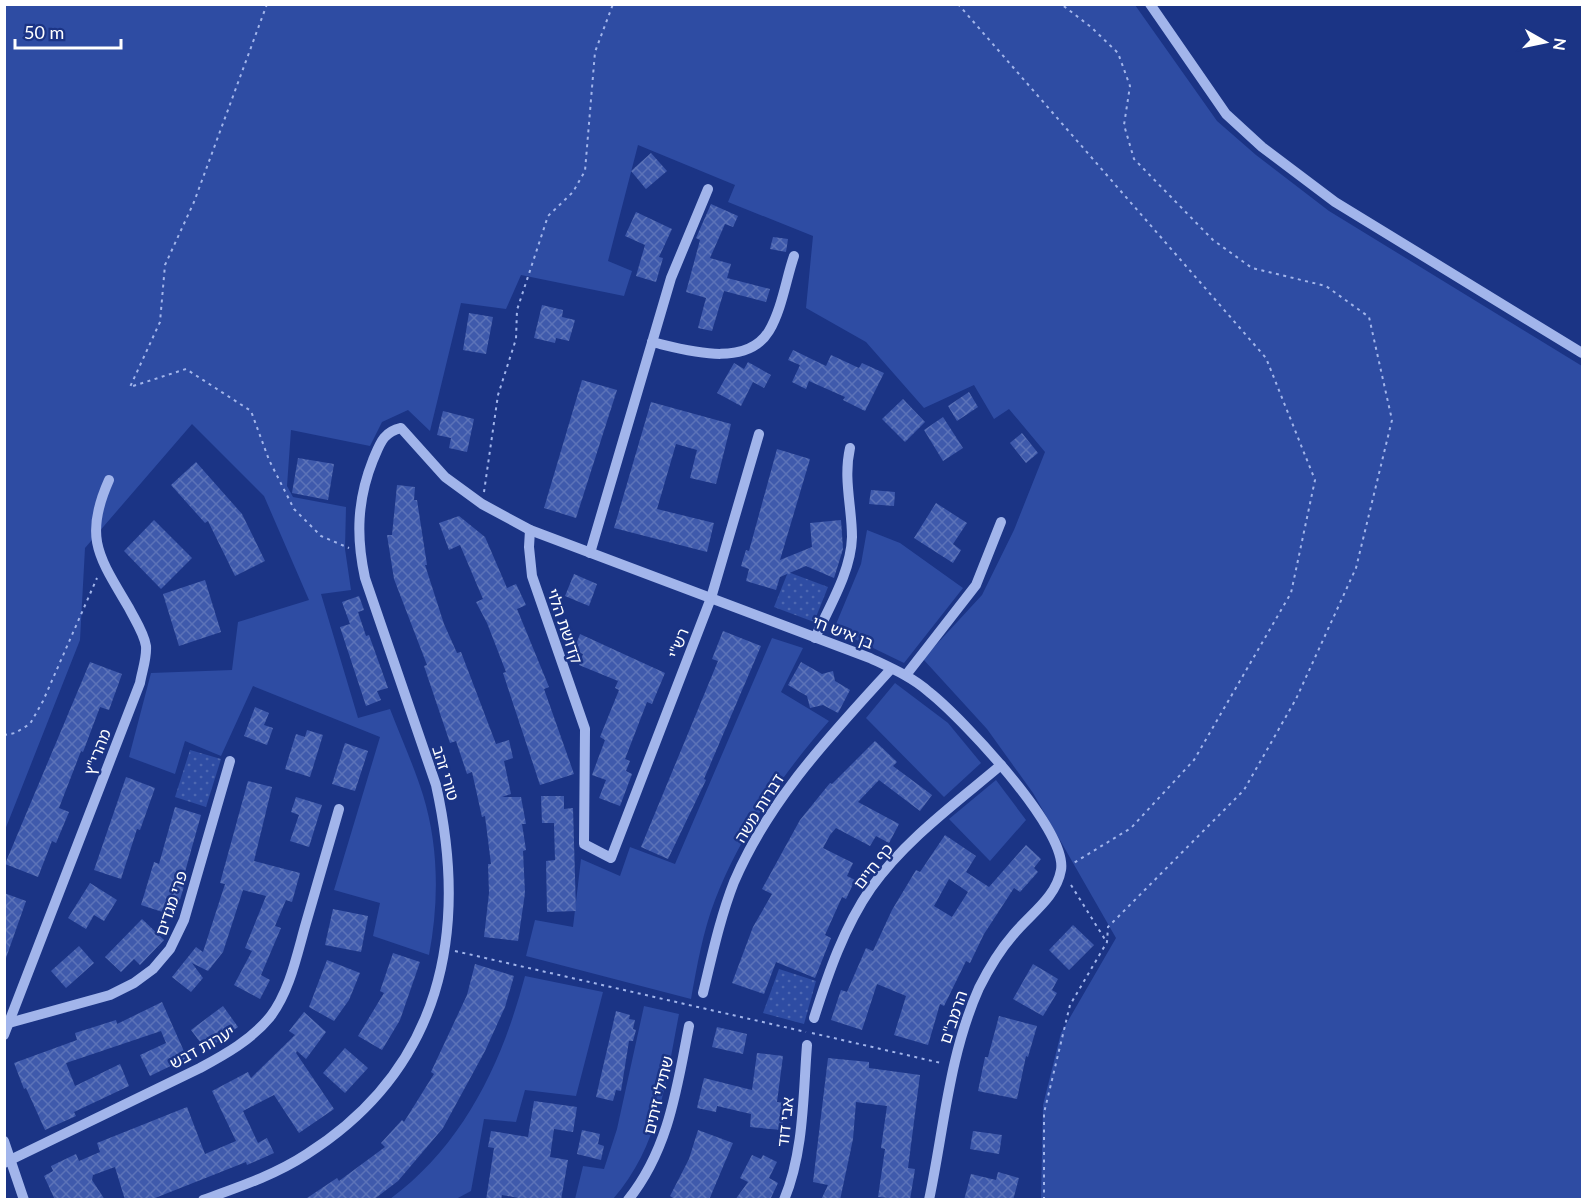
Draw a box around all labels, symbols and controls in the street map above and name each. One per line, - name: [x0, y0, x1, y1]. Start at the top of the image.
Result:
- scale bar: [15, 12, 122, 50]
- north arrow: [1515, 12, 1575, 72]
- text: 50 m: [24, 21, 64, 43]
- text: N: [1550, 37, 1571, 52]
- street label: קדושת הלוי: [544, 586, 587, 666]
- street label: בן איש חי: [810, 611, 877, 652]
- street label: רש"י: [663, 625, 692, 661]
- street label: מהרי"ץ: [79, 726, 114, 778]
- street label: טורי זהב: [429, 743, 464, 803]
- street label: דברות משה: [730, 770, 787, 846]
- street label: כף חיים: [849, 839, 896, 892]
- street label: פרי מגדים: [151, 868, 190, 938]
- street label: הרמב"ם: [935, 988, 970, 1046]
- street label: יערות דבש: [166, 1021, 238, 1072]
- street label: שתילי זיתים: [639, 1054, 676, 1136]
- street label: אבי דוד: [772, 1096, 797, 1148]

